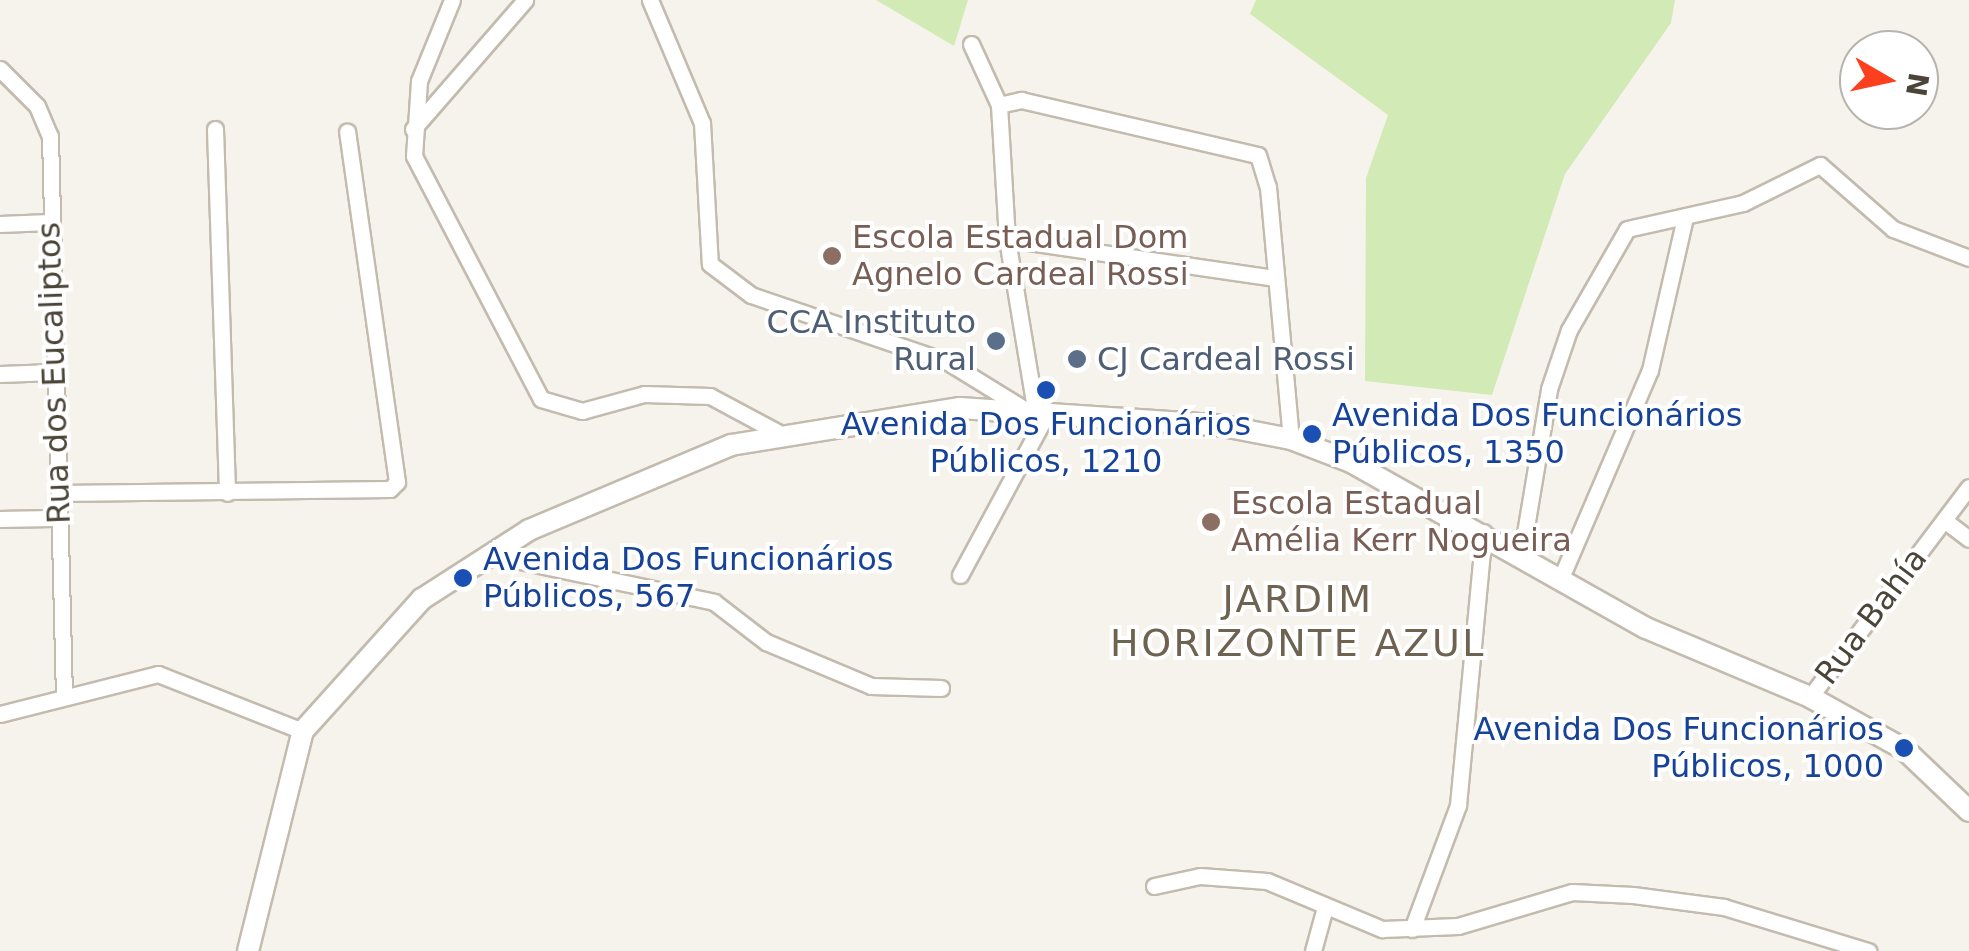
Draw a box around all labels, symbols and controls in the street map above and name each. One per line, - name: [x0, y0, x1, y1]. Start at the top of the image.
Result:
- north arrow: [1839, 30, 1939, 130]
- text: N: [1899, 70, 1935, 99]
- place label: Escola Estadual Dom Agnelo Cardeal Rossi: [852, 219, 1189, 294]
- street label: Rua dos Eucaliptos: [30, 221, 78, 525]
- marker: Escola Estadual Dom Agnelo Cardeal Rossi: [821, 245, 843, 267]
- place label: CCA Instituto Rural: [766, 304, 976, 379]
- marker: CCA Instituto Rural: [985, 330, 1007, 352]
- place label: CJ Cardeal Rossi: [1097, 340, 1355, 378]
- marker: CJ Cardeal Rossi: [1066, 348, 1088, 370]
- marker: Avenida Dos Funcionários Públicos, 1210: [1035, 379, 1057, 401]
- place label: Avenida Dos Funcionários Públicos, 1350: [1332, 397, 1742, 472]
- place label: Avenida Dos Funcionários Públicos, 1210: [841, 406, 1251, 481]
- marker: Avenida Dos Funcionários Públicos, 1350: [1301, 423, 1323, 445]
- place label: Escola Estadual Amélia Kerr Nogueira: [1231, 485, 1572, 560]
- marker: Escola Estadual Amélia Kerr Nogueira: [1200, 511, 1222, 533]
- street label: Rua Bahía: [1807, 540, 1935, 692]
- place label: Avenida Dos Funcionários Públicos, 567: [483, 541, 893, 616]
- marker: Avenida Dos Funcionários Públicos, 567: [452, 567, 474, 589]
- district label: JARDIM HORIZONTE AZUL: [1110, 577, 1486, 666]
- place label: Avenida Dos Funcionários Públicos, 1000: [1474, 711, 1884, 786]
- marker: Avenida Dos Funcionários Públicos, 1000: [1893, 737, 1915, 759]

